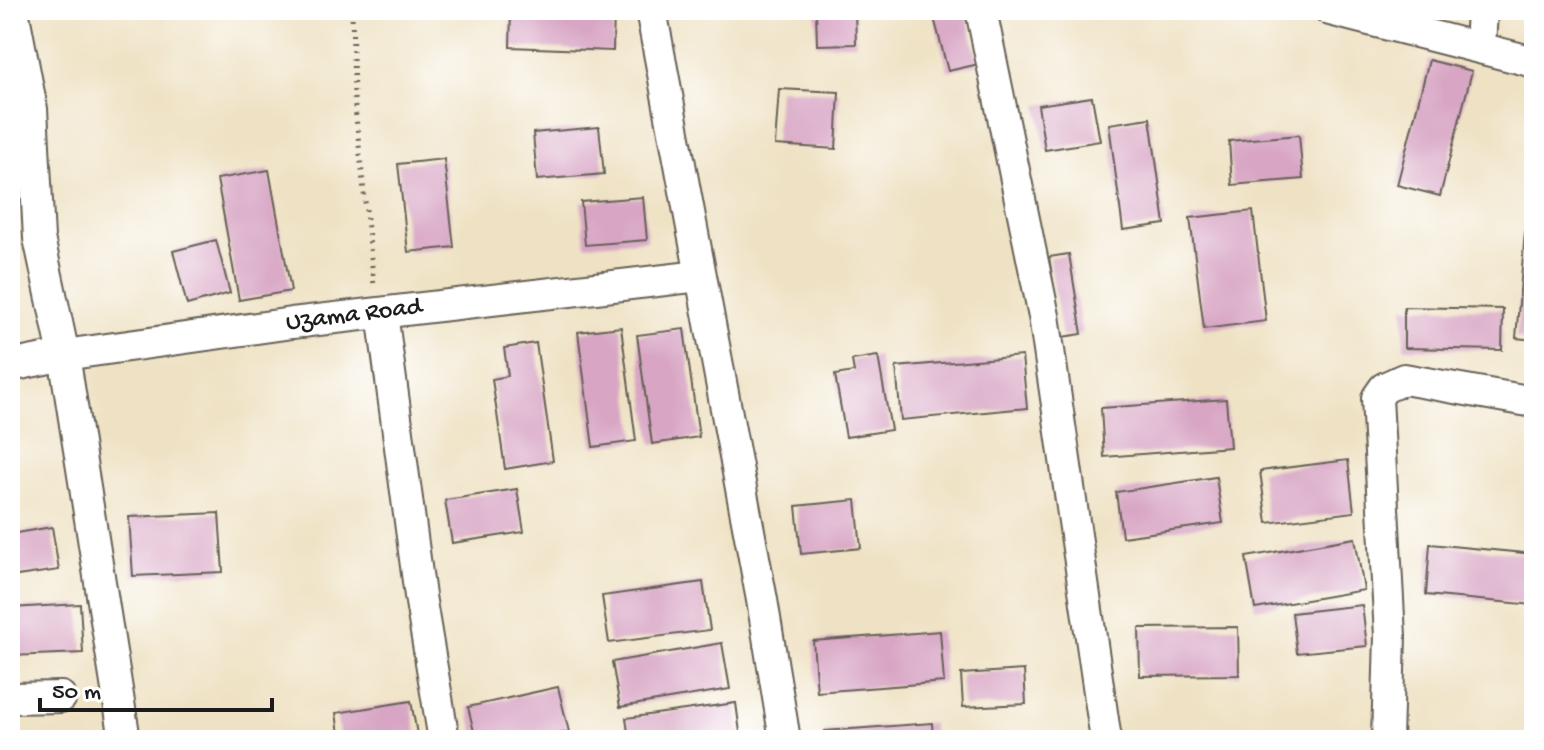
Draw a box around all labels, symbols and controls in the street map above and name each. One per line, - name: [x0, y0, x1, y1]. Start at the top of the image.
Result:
- street label: Uzama Road: [284, 292, 425, 340]
- scale bar: [40, 662, 272, 712]
- text: 50 m: [52, 679, 101, 708]

